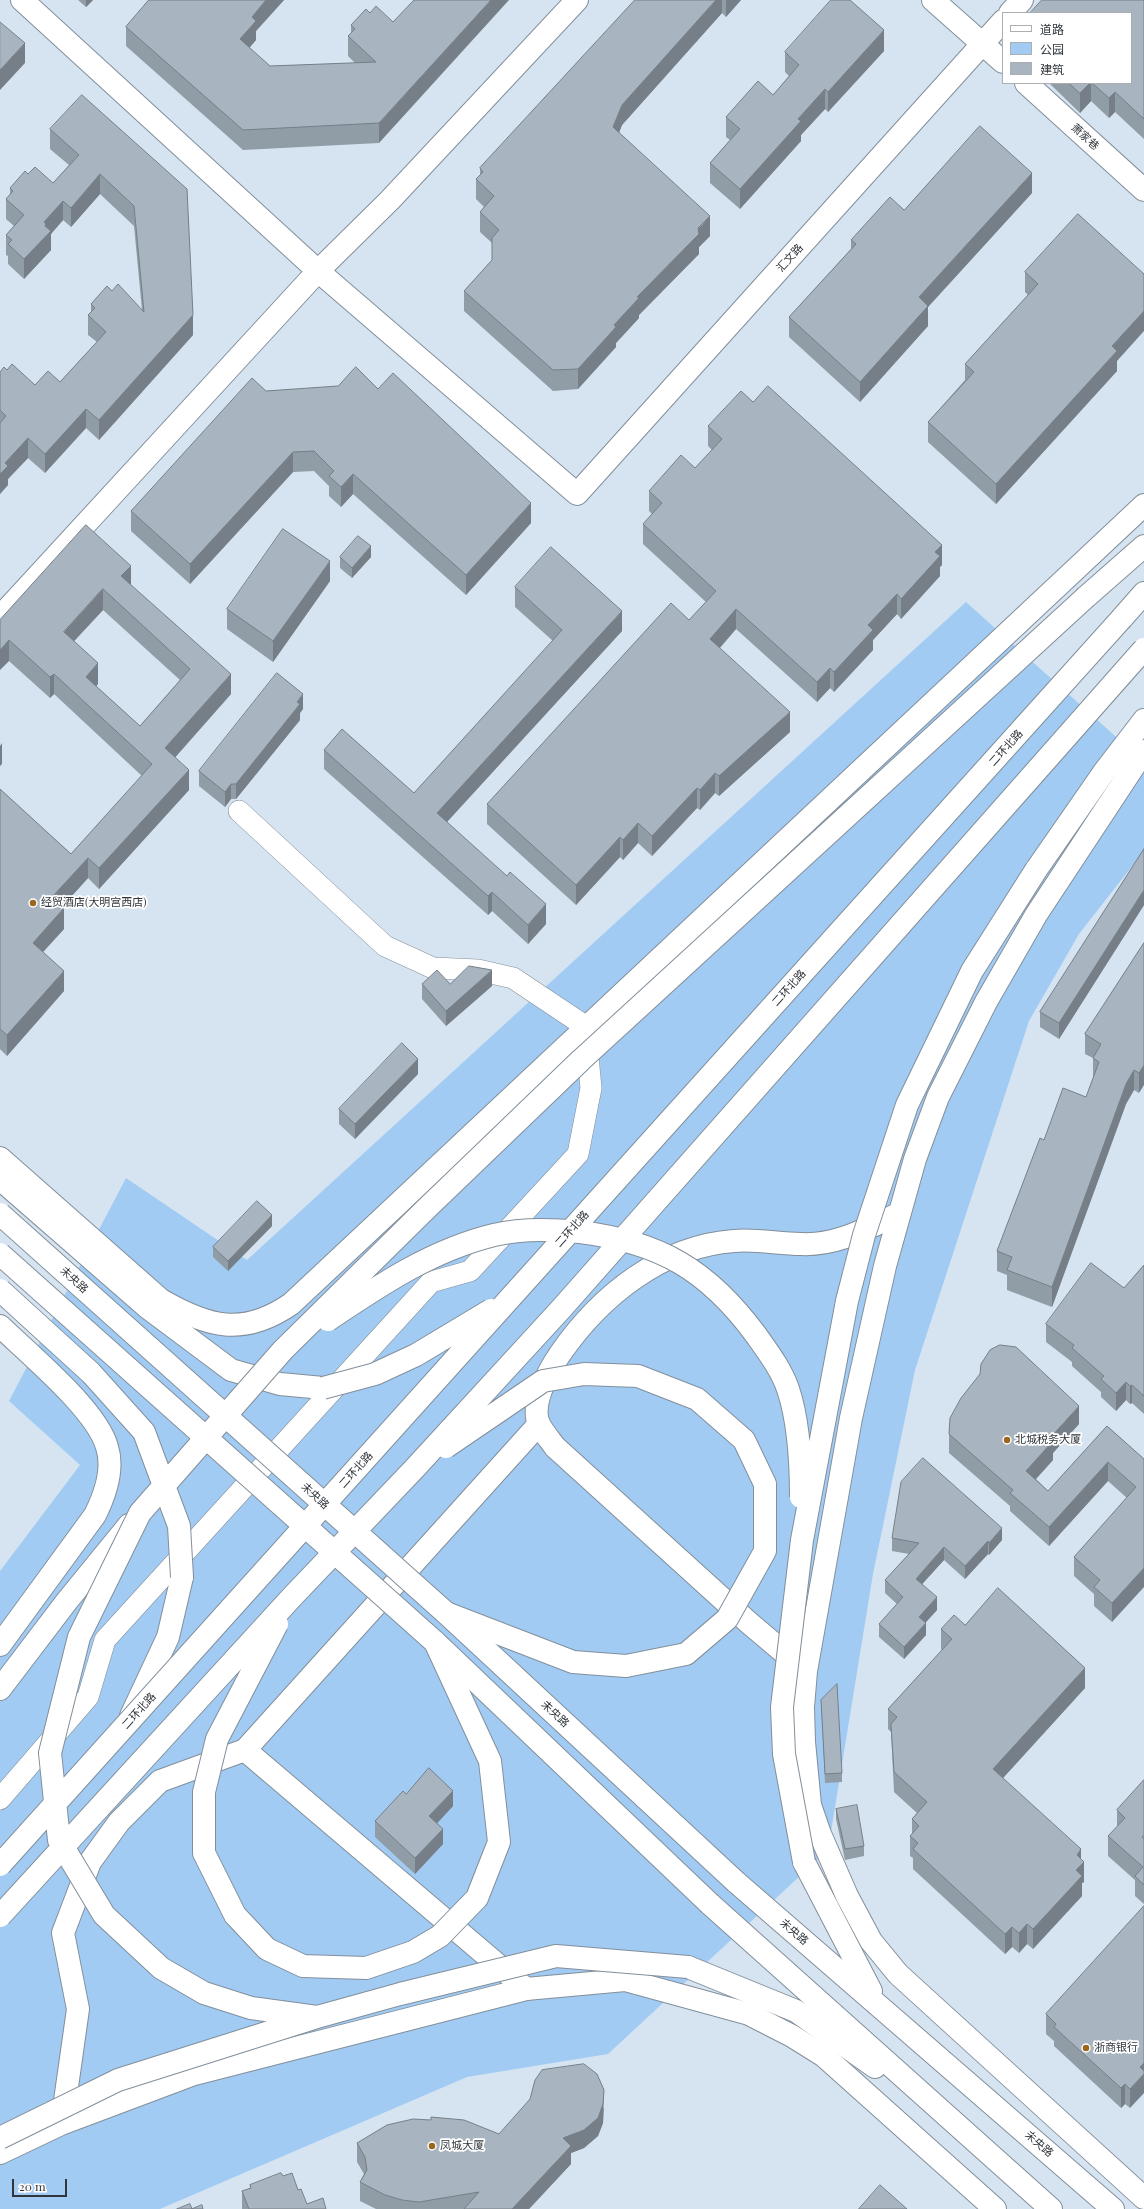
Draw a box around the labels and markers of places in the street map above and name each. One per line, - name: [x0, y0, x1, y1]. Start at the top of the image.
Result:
- place label: 经贸酒店(大明宫西店): [41, 896, 146, 910]
- marker: 经贸酒店(大明宫西店): [28, 898, 38, 908]
- place label: 北城税务大厦: [1015, 1433, 1081, 1447]
- marker: 北城税务大厦: [1002, 1435, 1012, 1445]
- place label: 浙商银行: [1094, 2041, 1138, 2055]
- marker: 浙商银行: [1081, 2043, 1091, 2053]
- place label: 凤城大厦: [440, 2139, 484, 2153]
- marker: 凤城大厦: [427, 2141, 437, 2151]

